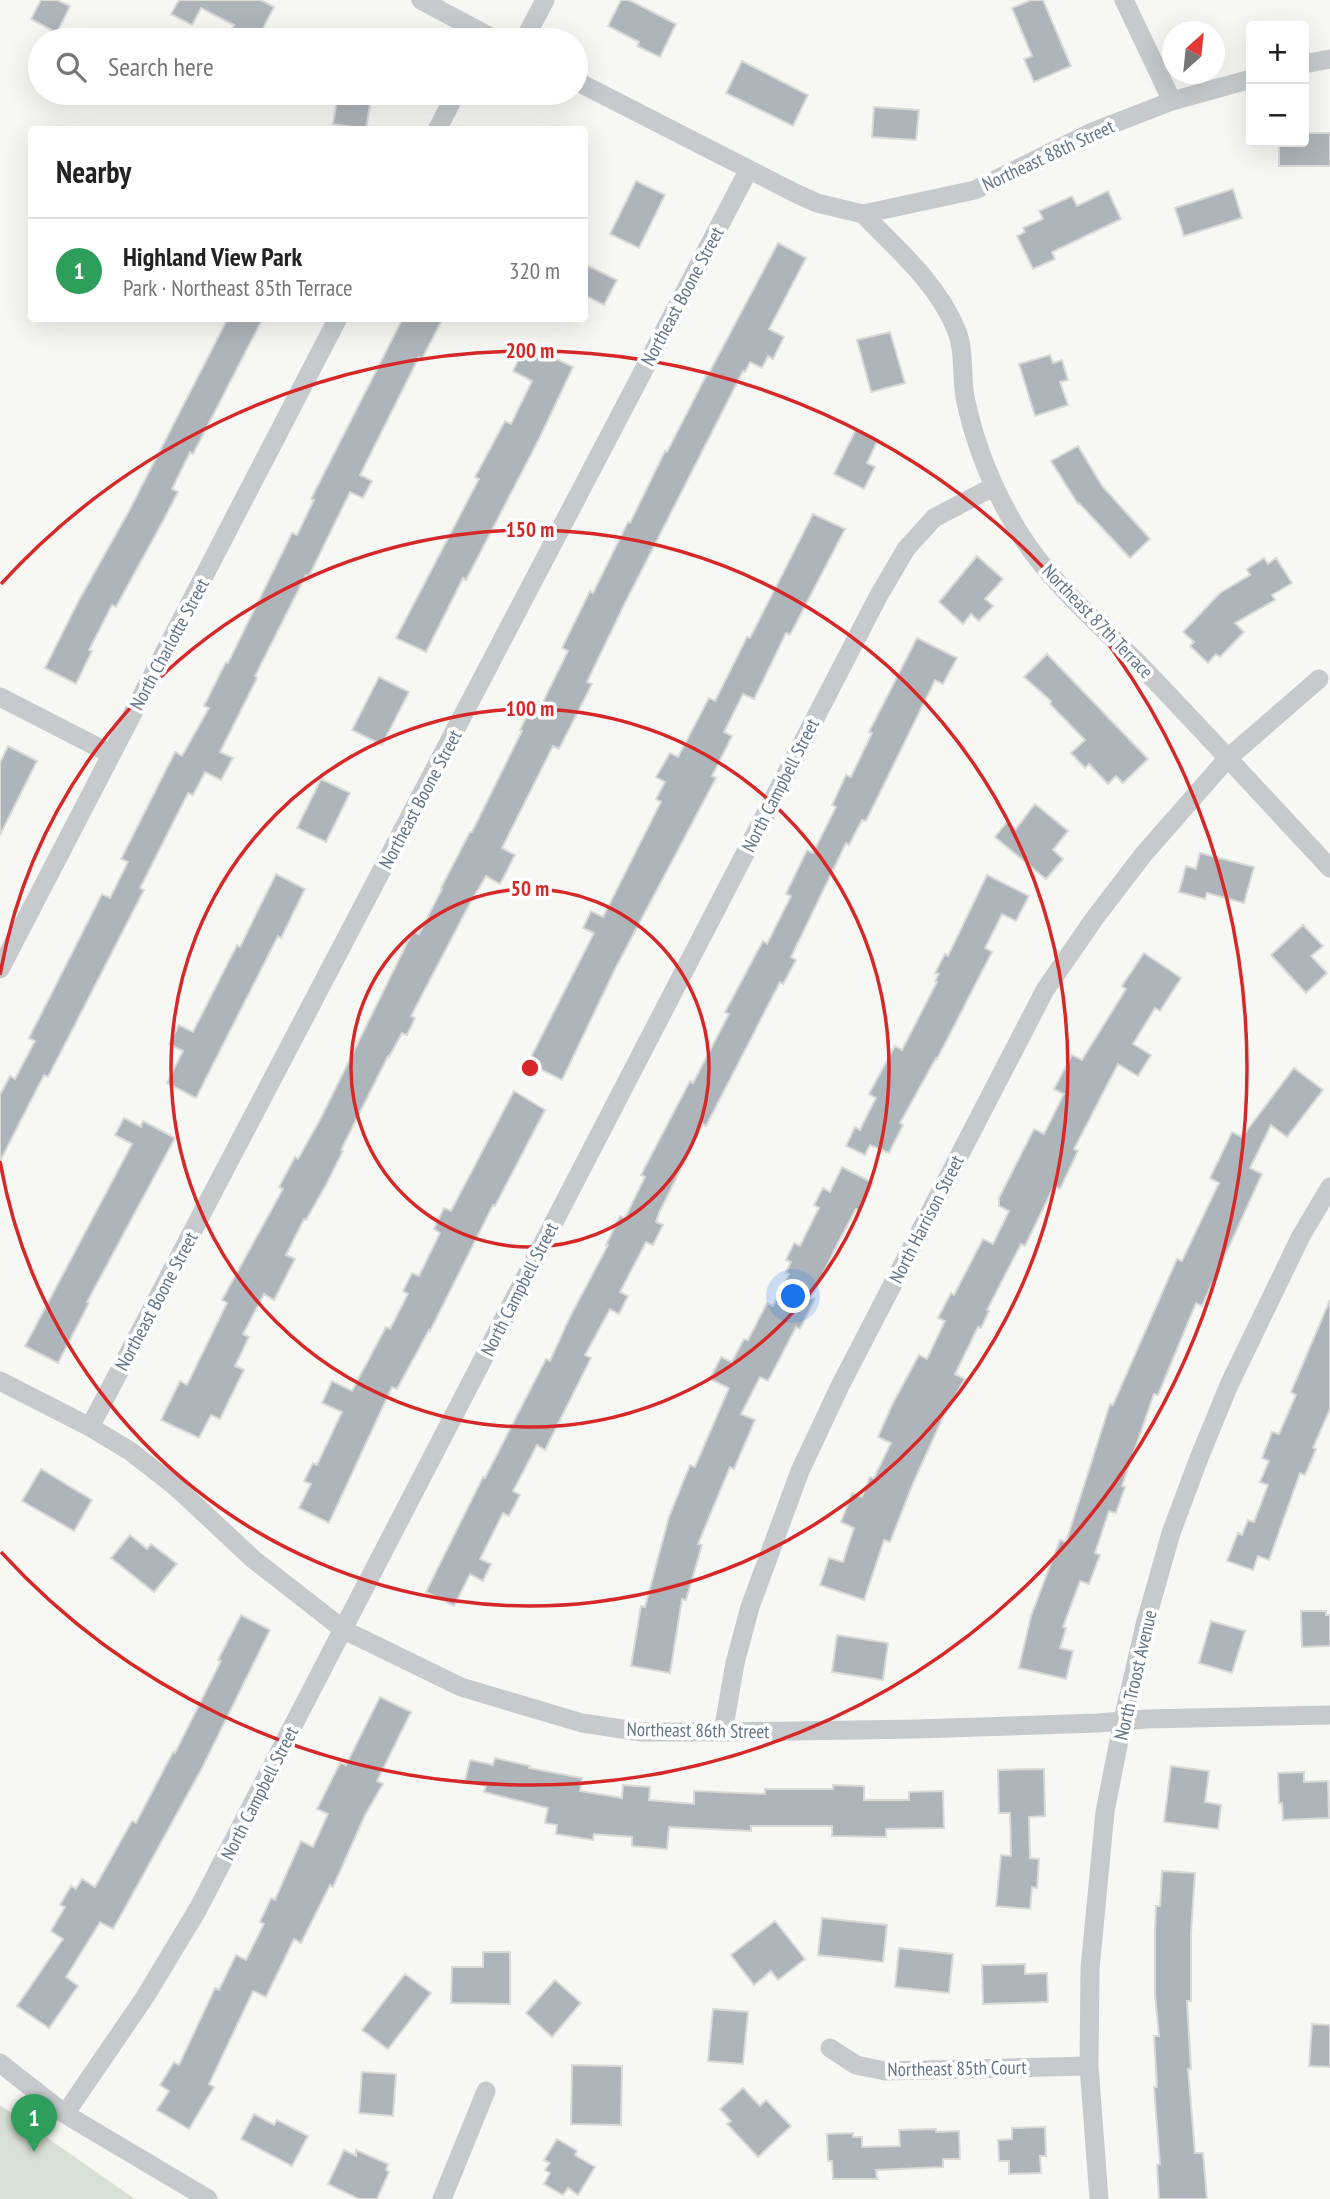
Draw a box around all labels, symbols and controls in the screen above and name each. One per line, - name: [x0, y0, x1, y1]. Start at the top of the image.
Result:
- north arrow: [1162, 21, 1225, 84]
- map controls: [1246, 21, 1309, 147]
- button: +: [1246, 21, 1309, 84]
- search box: [28, 28, 588, 105]
- icon: search: [52, 48, 90, 86]
- text: Search here: [108, 50, 214, 83]
- button: −: [1246, 84, 1309, 147]
- street label: Northeast 88th Street: [978, 114, 1119, 196]
- text: Nearby: [56, 152, 131, 191]
- street label: Northeast Boone Street: [635, 222, 729, 369]
- text: Highland View Park: [123, 240, 302, 273]
- text: 1: [74, 256, 85, 285]
- text: 320 m: [509, 256, 560, 285]
- text: Park · Northeast 85th Terrace: [123, 273, 353, 302]
- text: 200 m: [506, 337, 554, 364]
- text: 150 m: [506, 516, 554, 543]
- street label: Northeast 87th Terrace: [1037, 559, 1159, 683]
- street label: North Charlotte Street: [124, 573, 214, 714]
- text: 100 m: [506, 695, 554, 722]
- street label: North Campbell Street: [736, 714, 824, 856]
- street label: Northeast Boone Street: [373, 725, 467, 872]
- text: 50 m: [511, 875, 549, 902]
- centre of rings: [518, 1056, 542, 1080]
- street label: North Harrison Street: [883, 1150, 969, 1287]
- street label: North Campbell Street: [475, 1218, 563, 1360]
- street label: Northeast Boone Street: [109, 1227, 203, 1374]
- your location: [776, 1279, 810, 1313]
- street label: North Troost Avenue: [1108, 1607, 1162, 1742]
- street label: Northeast 86th Street: [626, 1717, 770, 1743]
- street label: North Campbell Street: [215, 1722, 303, 1864]
- street label: Northeast 85th Court: [887, 2055, 1027, 2081]
- pin: 1: [11, 2094, 57, 2152]

